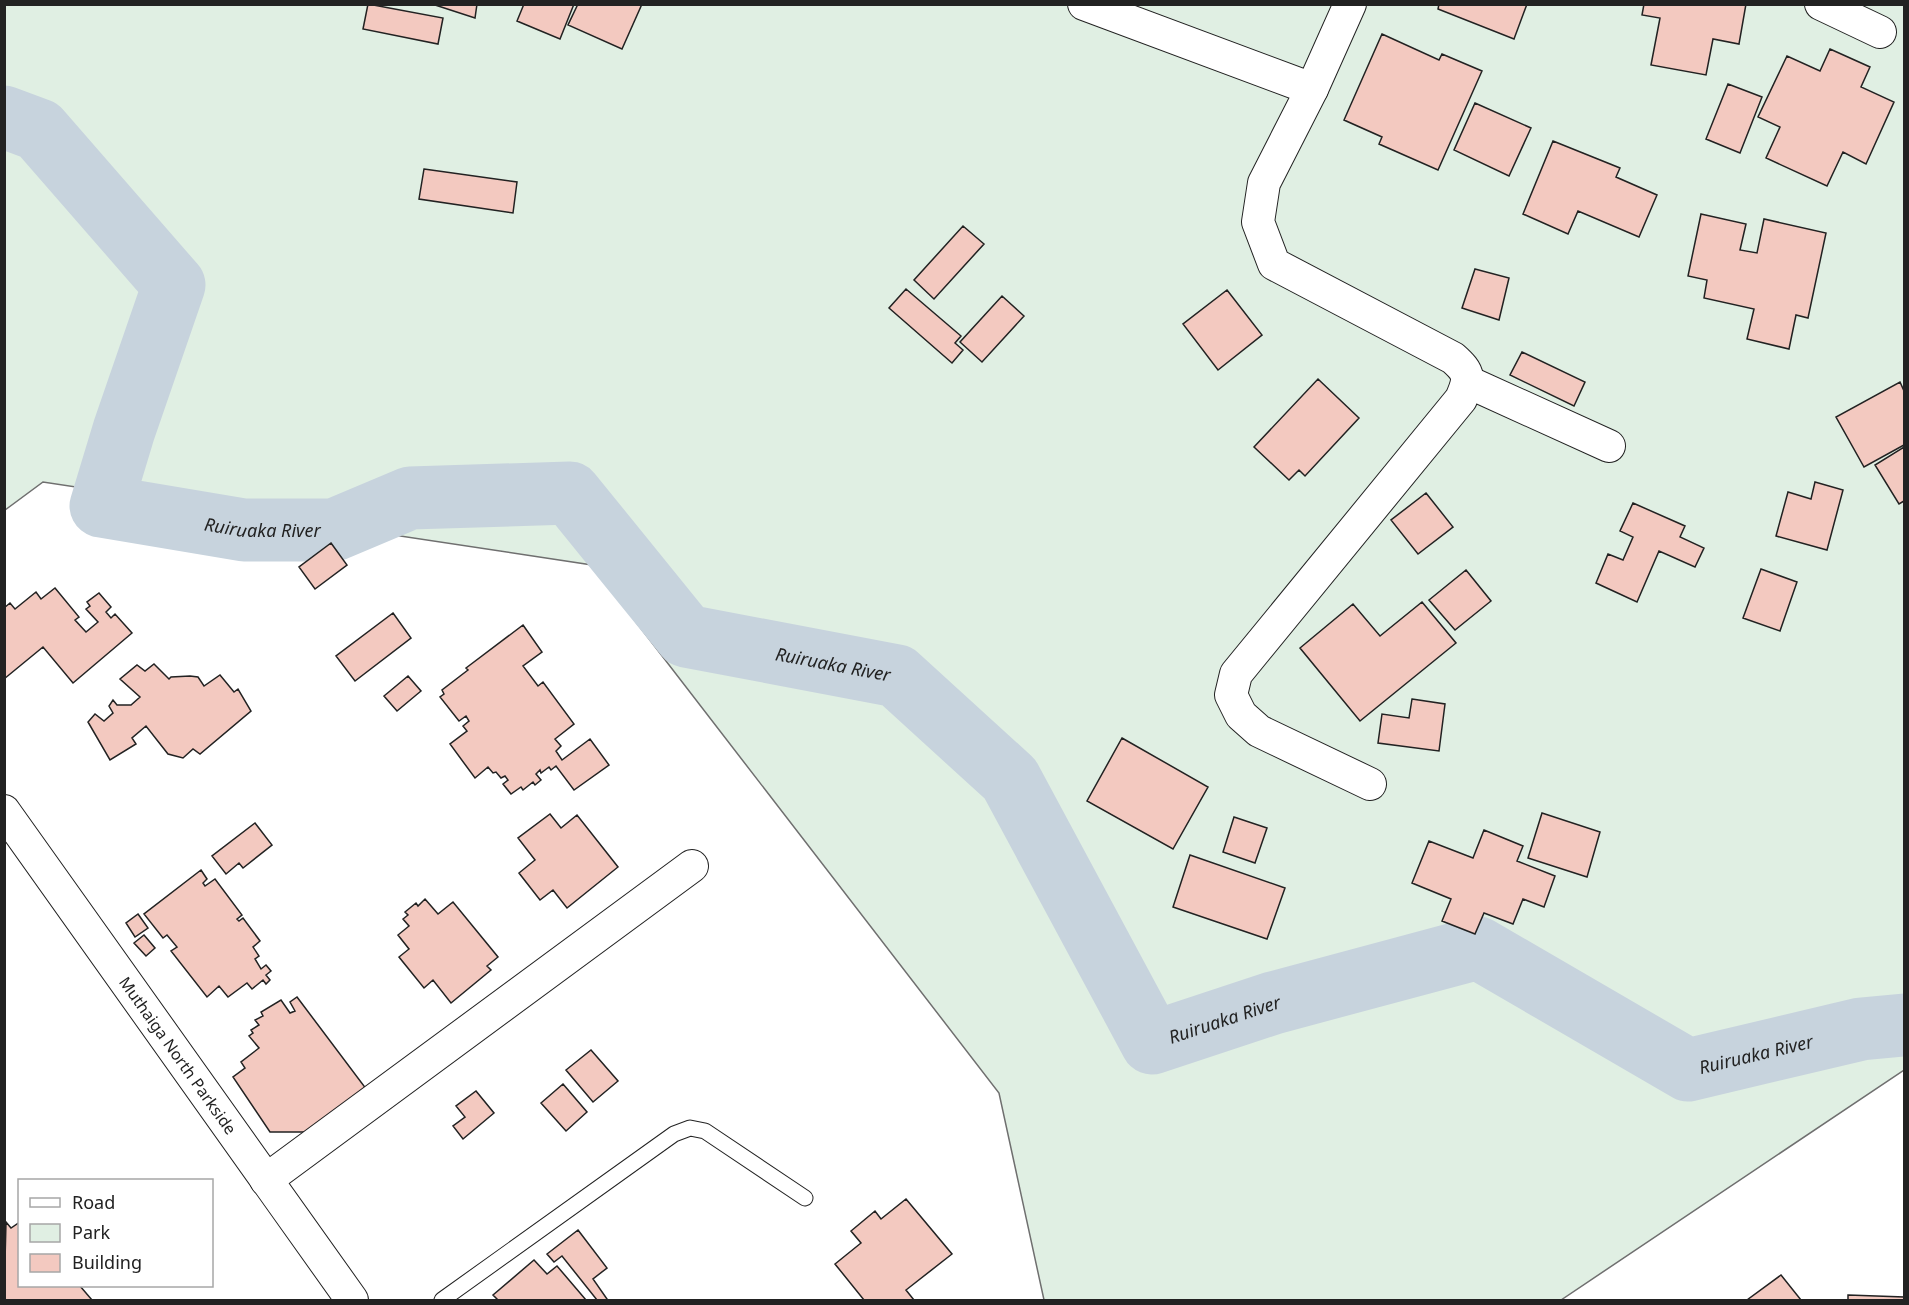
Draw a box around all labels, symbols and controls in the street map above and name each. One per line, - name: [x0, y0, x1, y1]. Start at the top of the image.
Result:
- water label: Ruiruaka River: [203, 512, 321, 542]
- water label: Ruiruaka River: [773, 641, 893, 687]
- street label: Muthaiga North Parkside: [114, 972, 242, 1139]
- water label: Ruiruaka River: [1165, 989, 1284, 1049]
- water label: Ruiruaka River: [1696, 1029, 1816, 1079]
- legend: [18, 1179, 213, 1287]
- text: Road: [72, 1190, 115, 1214]
- text: Park: [72, 1220, 110, 1244]
- text: Building: [72, 1250, 142, 1274]

